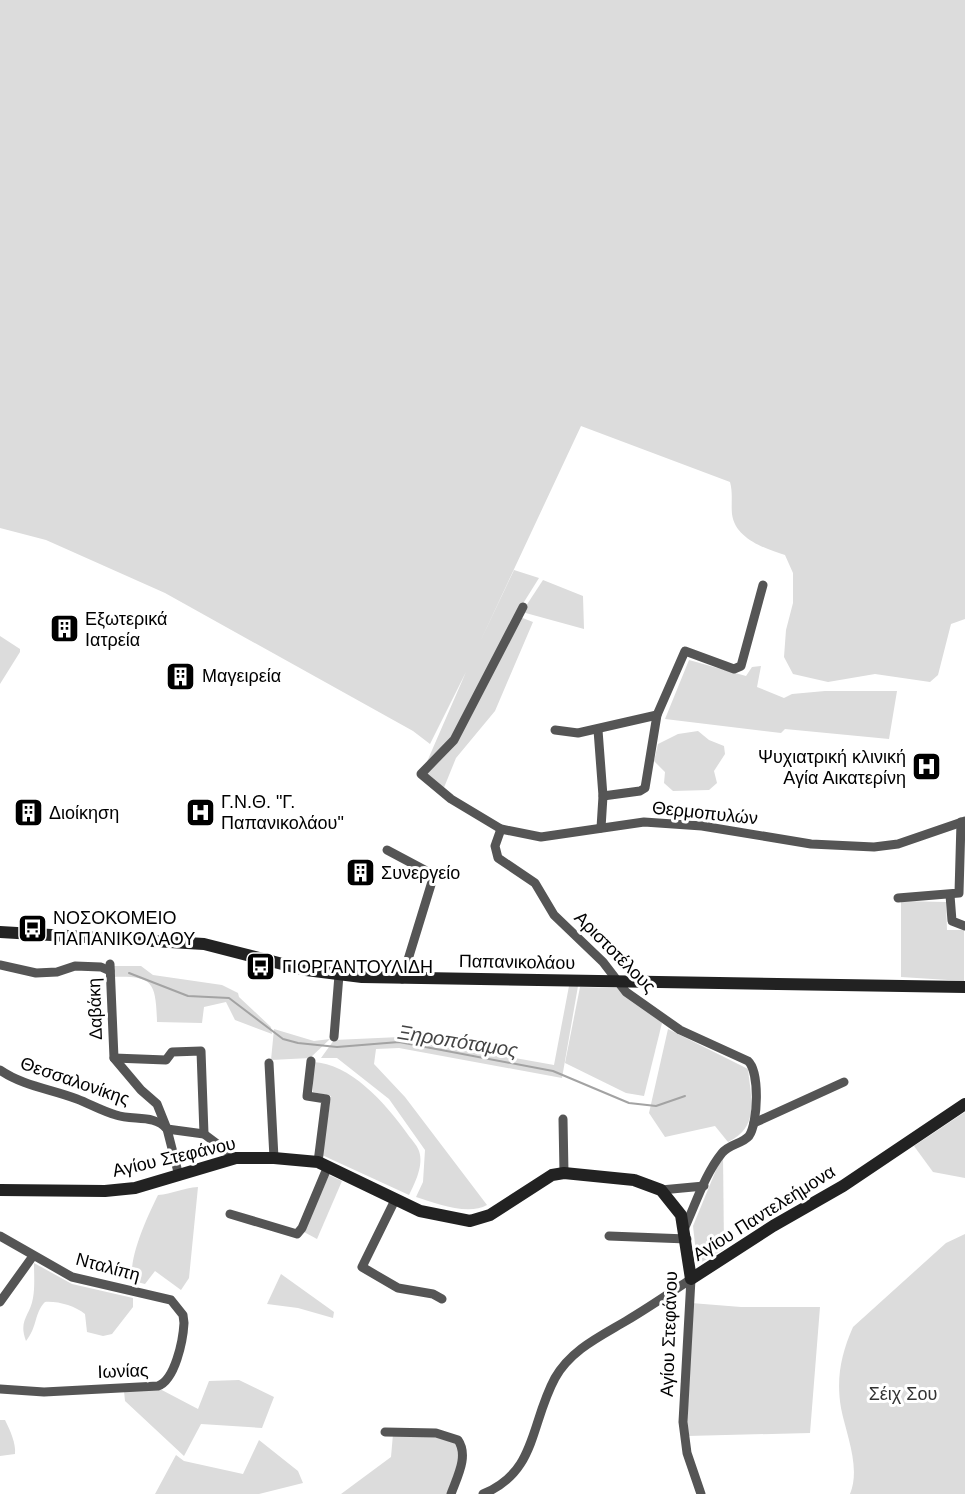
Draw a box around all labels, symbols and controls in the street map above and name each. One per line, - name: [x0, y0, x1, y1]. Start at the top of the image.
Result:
- place label: Εξωτερικά Ιατρεία: [85, 609, 167, 650]
- building icon: Εξωτερικά Ιατρεία: [48, 613, 80, 645]
- building icon: Μαγειρεία: [165, 660, 197, 692]
- place label: Μαγειρεία: [202, 666, 281, 686]
- place label: Ψυχιατρική κλινική Αγία Αικατερίνη: [758, 747, 906, 788]
- hospital icon: Ψυχιατρική κλινική Αγία Αικατερίνη: [911, 751, 943, 783]
- place label: Γ.Ν.Θ. "Γ. Παπανικολάου": [221, 792, 344, 833]
- hospital icon: Γ.Ν.Θ. "Γ. Παπανικολάου": [184, 796, 216, 828]
- building icon: Διοίκηση: [12, 797, 44, 829]
- street label: Θερμοπυλών: [651, 797, 759, 829]
- place label: Διοίκηση: [49, 803, 119, 823]
- building icon: Συνεργείο: [344, 857, 376, 889]
- place label: Συνεργείο: [381, 863, 460, 883]
- street label: Αριστοτέλους: [570, 907, 660, 997]
- place label: ΝΟΣΟΚΟΜΕΙΟ ΠΑΠΑΝΙΚΟΛΑΟΥ: [53, 908, 195, 949]
- bus stop icon: ΝΟΣΟΚΟΜΕΙΟ ΠΑΠΑΝΙΚΟΛΑΟΥ: [16, 912, 48, 944]
- bus stop icon: ΓΙΟΡΓΑΝΤΟΥΛΙΔΗ: [245, 951, 277, 983]
- street label: Παπανικολάου: [459, 951, 575, 973]
- place label: ΓΙΟΡΓΑΝΤΟΥΛΙΔΗ: [282, 957, 433, 977]
- street label: Δαβάκη: [84, 978, 106, 1040]
- water label: Ξηροπόταμος: [396, 1021, 520, 1061]
- street label: Θεσσαλονίκης: [18, 1053, 132, 1109]
- street label: Αγίου Στεφάνου: [110, 1133, 238, 1181]
- street label: Αγίου Παντελεήμονα: [689, 1161, 839, 1265]
- street label: Νταλίπη: [74, 1249, 142, 1285]
- street label: Αγίου Στεφάνου: [657, 1271, 681, 1397]
- street label: Ιωνίας: [97, 1360, 149, 1382]
- park label: Σέιχ Σου: [869, 1384, 937, 1404]

